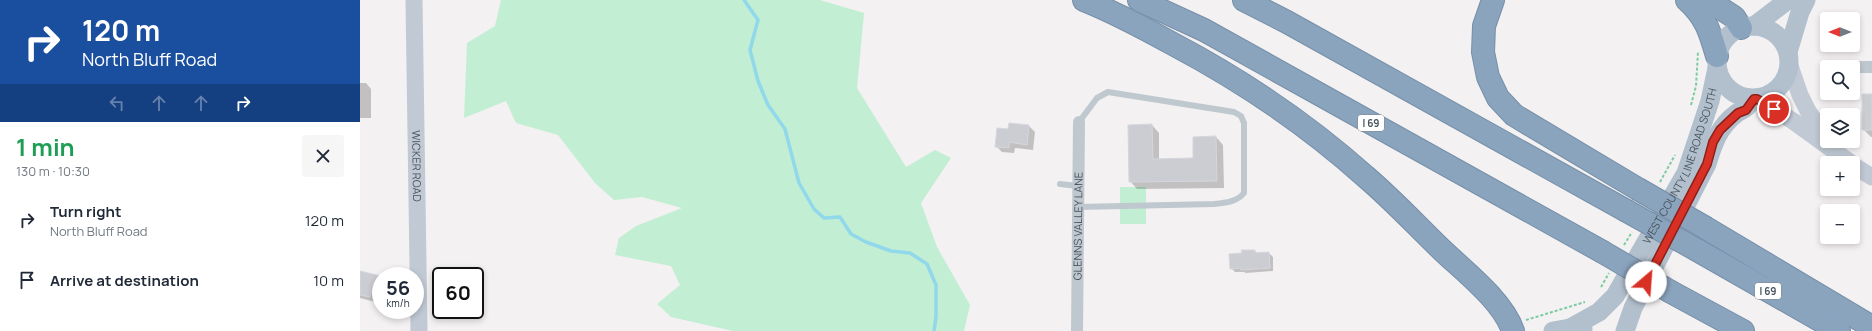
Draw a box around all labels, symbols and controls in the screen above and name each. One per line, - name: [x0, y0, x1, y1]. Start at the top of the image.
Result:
- text: 120 m: [82, 11, 160, 49]
- north arrow: [1820, 12, 1860, 52]
- map controls: [1820, 12, 1860, 244]
- icon: right: [16, 16, 68, 68]
- text: North Bluff Road: [82, 47, 217, 71]
- button: search: [1820, 60, 1860, 100]
- street label: WEST COUNTY LINE ROAD SOUTH: [1639, 87, 1720, 246]
- icon: left: [106, 92, 128, 114]
- icon: ahead: [148, 92, 170, 114]
- icon: ahead: [190, 92, 212, 114]
- icon: right: [232, 92, 254, 114]
- pin: [1757, 92, 1791, 126]
- icon: arrive: [1763, 98, 1785, 120]
- button: layers: [1820, 108, 1860, 148]
- road number: I 69: [1358, 115, 1384, 131]
- text: 1 min: [16, 130, 75, 163]
- street label: WICKER ROAD: [409, 130, 425, 202]
- button: close: [302, 135, 344, 177]
- button: +: [1820, 156, 1860, 196]
- text: 130 m · 10:30: [16, 162, 90, 180]
- street label: GLENNS VALLEY LANE: [1069, 172, 1086, 280]
- text: Turn right: [50, 201, 121, 222]
- button: −: [1820, 204, 1860, 244]
- icon: right: [16, 209, 38, 231]
- text: 120 m: [305, 210, 344, 231]
- text: North Bluff Road: [50, 222, 148, 240]
- position arrow: [1625, 261, 1667, 303]
- speed limit sign: 60: [432, 267, 484, 319]
- icon: arrive: [16, 269, 38, 291]
- text: Arrive at destination: [50, 270, 199, 291]
- text: 10 m: [313, 270, 344, 291]
- text: 56: [386, 274, 410, 301]
- road number: I 69: [1755, 283, 1781, 299]
- text: km/h: [386, 296, 410, 310]

